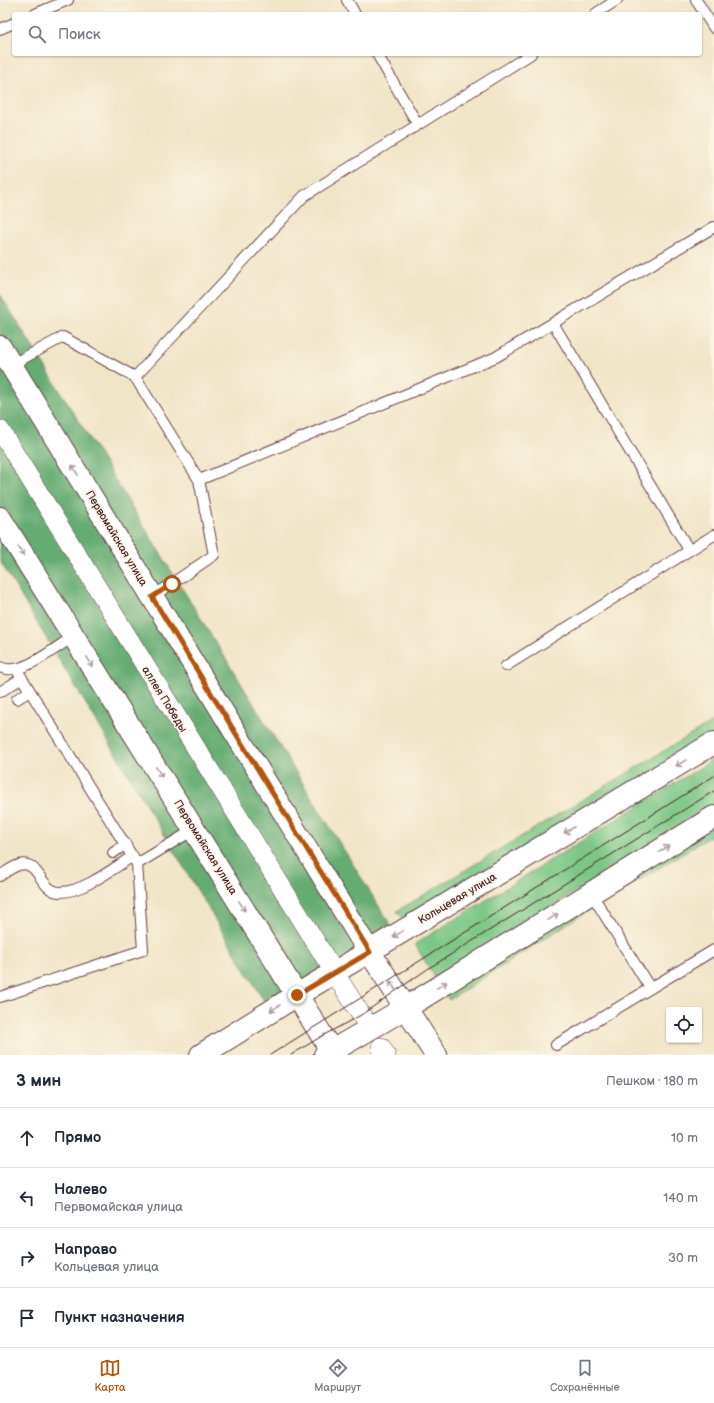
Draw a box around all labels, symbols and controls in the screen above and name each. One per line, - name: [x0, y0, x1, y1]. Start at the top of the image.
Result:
- search box: [12, 12, 702, 56]
- icon: search: [26, 23, 48, 45]
- text: Поиск: [58, 25, 101, 44]
- one-way arrow: [71, 464, 79, 476]
- street label: Первомайская улица: [83, 488, 151, 589]
- one-way arrow: [17, 545, 25, 557]
- route start: [163, 575, 181, 593]
- one-way arrow: [86, 656, 94, 668]
- street label: аллея Победы: [139, 664, 190, 735]
- one-way arrow: [676, 759, 687, 767]
- one-way arrow: [155, 766, 163, 778]
- street label: Первомайская улица: [171, 798, 240, 897]
- one-way arrow: [563, 827, 575, 835]
- one-way arrow: [658, 844, 670, 852]
- street label: Кольцевая улица: [416, 870, 499, 927]
- one-way arrow: [238, 900, 246, 911]
- one-way arrow: [547, 913, 558, 921]
- one-way arrow: [392, 930, 404, 938]
- one-way arrow: [389, 981, 397, 992]
- one-way arrow: [436, 981, 447, 989]
- route end: [288, 986, 306, 1004]
- one-way arrow: [269, 1005, 281, 1013]
- map controls: [666, 1007, 702, 1043]
- button: locate: [666, 1007, 702, 1043]
- text: 3 мин: [16, 1071, 61, 1091]
- text: Пешком · 180 m: [606, 1073, 698, 1089]
- icon: ahead: [16, 1127, 38, 1149]
- text: Прямо: [54, 1128, 101, 1147]
- text: 10 m: [671, 1130, 698, 1146]
- text: Налево: [54, 1180, 107, 1199]
- icon: left: [16, 1187, 38, 1209]
- text: 140 m: [663, 1190, 698, 1206]
- text: Первомайская улица: [54, 1199, 183, 1215]
- text: Направо: [54, 1240, 117, 1259]
- icon: right: [16, 1247, 38, 1269]
- text: 30 m: [668, 1250, 698, 1266]
- text: Кольцевая улица: [54, 1259, 159, 1275]
- icon: arrive: [16, 1307, 38, 1329]
- text: Пункт назначения: [54, 1308, 185, 1327]
- tab: Карта: [94, 1357, 125, 1394]
- tab: Маршрут: [314, 1357, 361, 1394]
- tab: Сохранённые: [550, 1357, 620, 1394]

